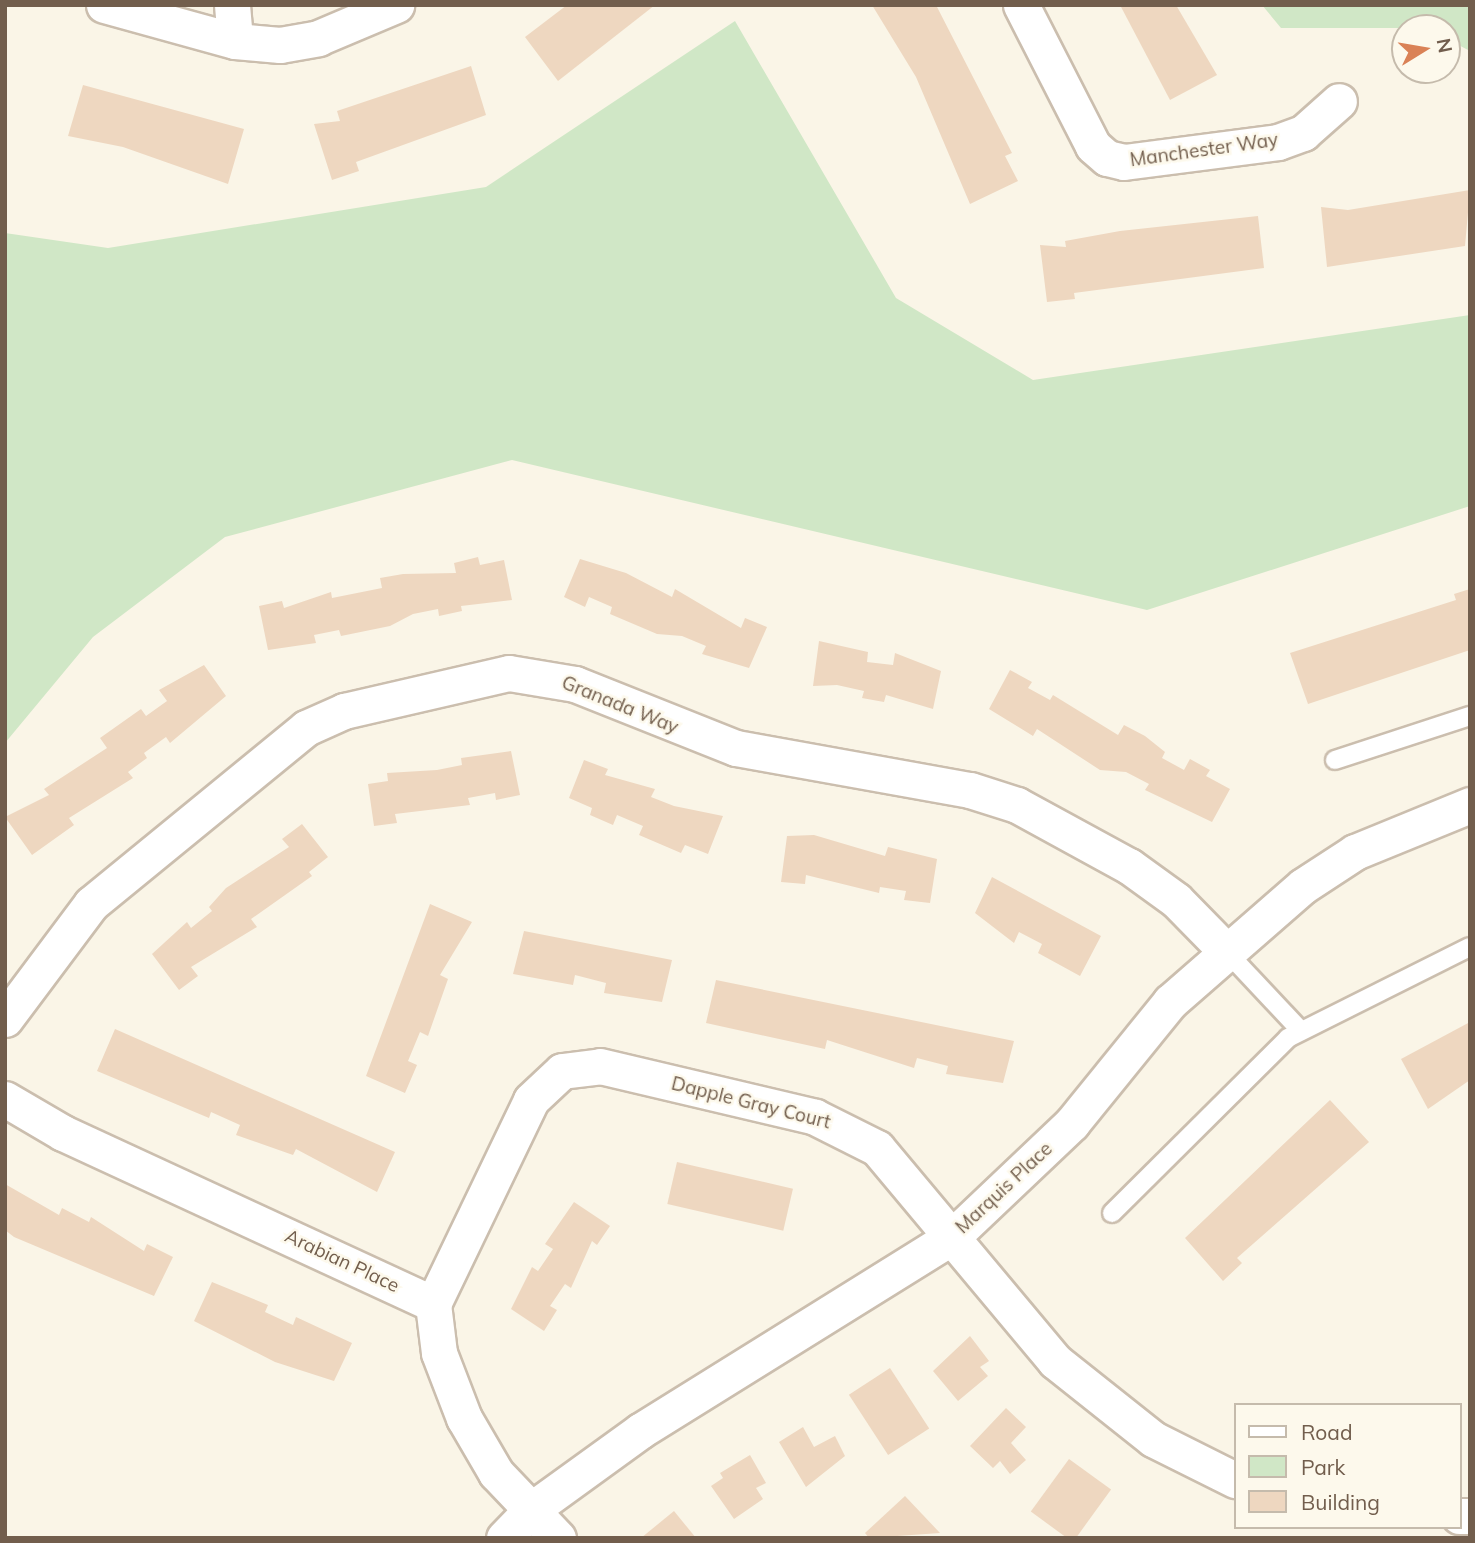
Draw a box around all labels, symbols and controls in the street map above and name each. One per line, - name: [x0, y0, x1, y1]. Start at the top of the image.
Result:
- north arrow: [1391, 14, 1461, 84]
- text: N: [1432, 36, 1458, 55]
- street label: Manchester Way: [1129, 128, 1279, 172]
- street label: Granada Way: [558, 671, 682, 739]
- street label: Dapple Gray Court: [669, 1072, 833, 1134]
- street label: Marquis Place: [951, 1138, 1057, 1238]
- street label: Arabian Place: [281, 1225, 403, 1297]
- legend: [1234, 1403, 1461, 1529]
- text: Road: [1301, 1419, 1352, 1445]
- text: Park: [1301, 1454, 1345, 1480]
- text: Building: [1301, 1489, 1380, 1515]

